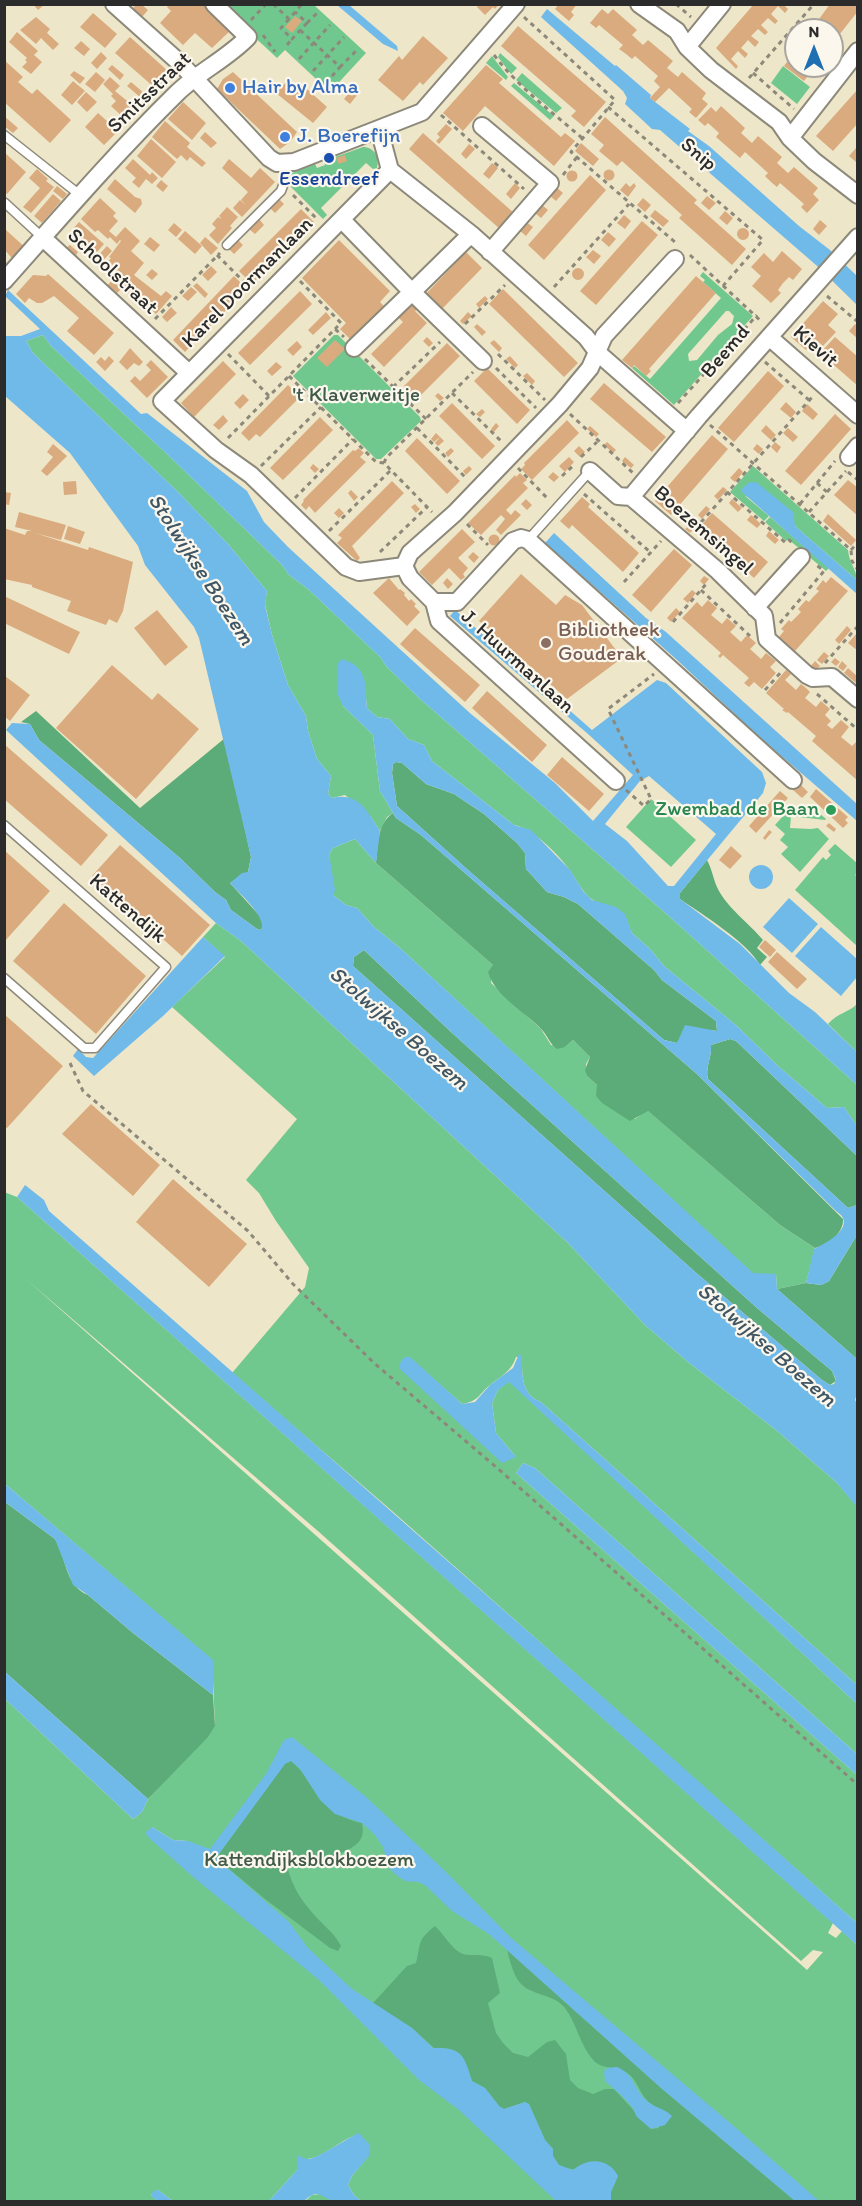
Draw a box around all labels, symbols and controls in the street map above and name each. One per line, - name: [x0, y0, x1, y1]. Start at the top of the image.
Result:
- north arrow: [784, 18, 844, 78]
- text: N: [809, 22, 819, 41]
- street label: Smitsstraat: [103, 47, 197, 139]
- place label: Hair by Alma: [242, 75, 359, 101]
- marker: Hair by Alma: [223, 81, 237, 95]
- place label: J. Boerefijn: [297, 124, 400, 150]
- marker: J. Boerefijn: [278, 130, 292, 144]
- street label: Snip: [675, 133, 721, 177]
- marker: Essendreef: [322, 151, 336, 165]
- place label: Essendreef: [279, 167, 379, 193]
- street label: Karel Doormanlaan: [177, 212, 319, 354]
- street label: Schoolstraat: [61, 224, 163, 320]
- street label: Beemd: [696, 320, 756, 384]
- street label: Kievit: [787, 321, 843, 373]
- park label: 't Klaverweitje: [292, 383, 420, 409]
- street label: Boezemsingel: [648, 481, 758, 581]
- water label: Stolwijkse Boezem: [141, 489, 259, 651]
- street label: J. Huurmanlaan: [455, 604, 579, 720]
- place label: Bibliotheek Gouderak: [558, 618, 660, 668]
- marker: Bibliotheek Gouderak: [539, 636, 553, 650]
- place label: Zwembad de Baan: [655, 797, 819, 823]
- marker: Zwembad de Baan: [824, 803, 838, 817]
- street label: Kattendijk: [83, 869, 171, 949]
- water label: Stolwijkse Boezem: [323, 962, 473, 1096]
- water label: Stolwijkse Boezem: [691, 1279, 841, 1413]
- park label: Kattendijksblokboezem: [204, 1848, 414, 1874]

